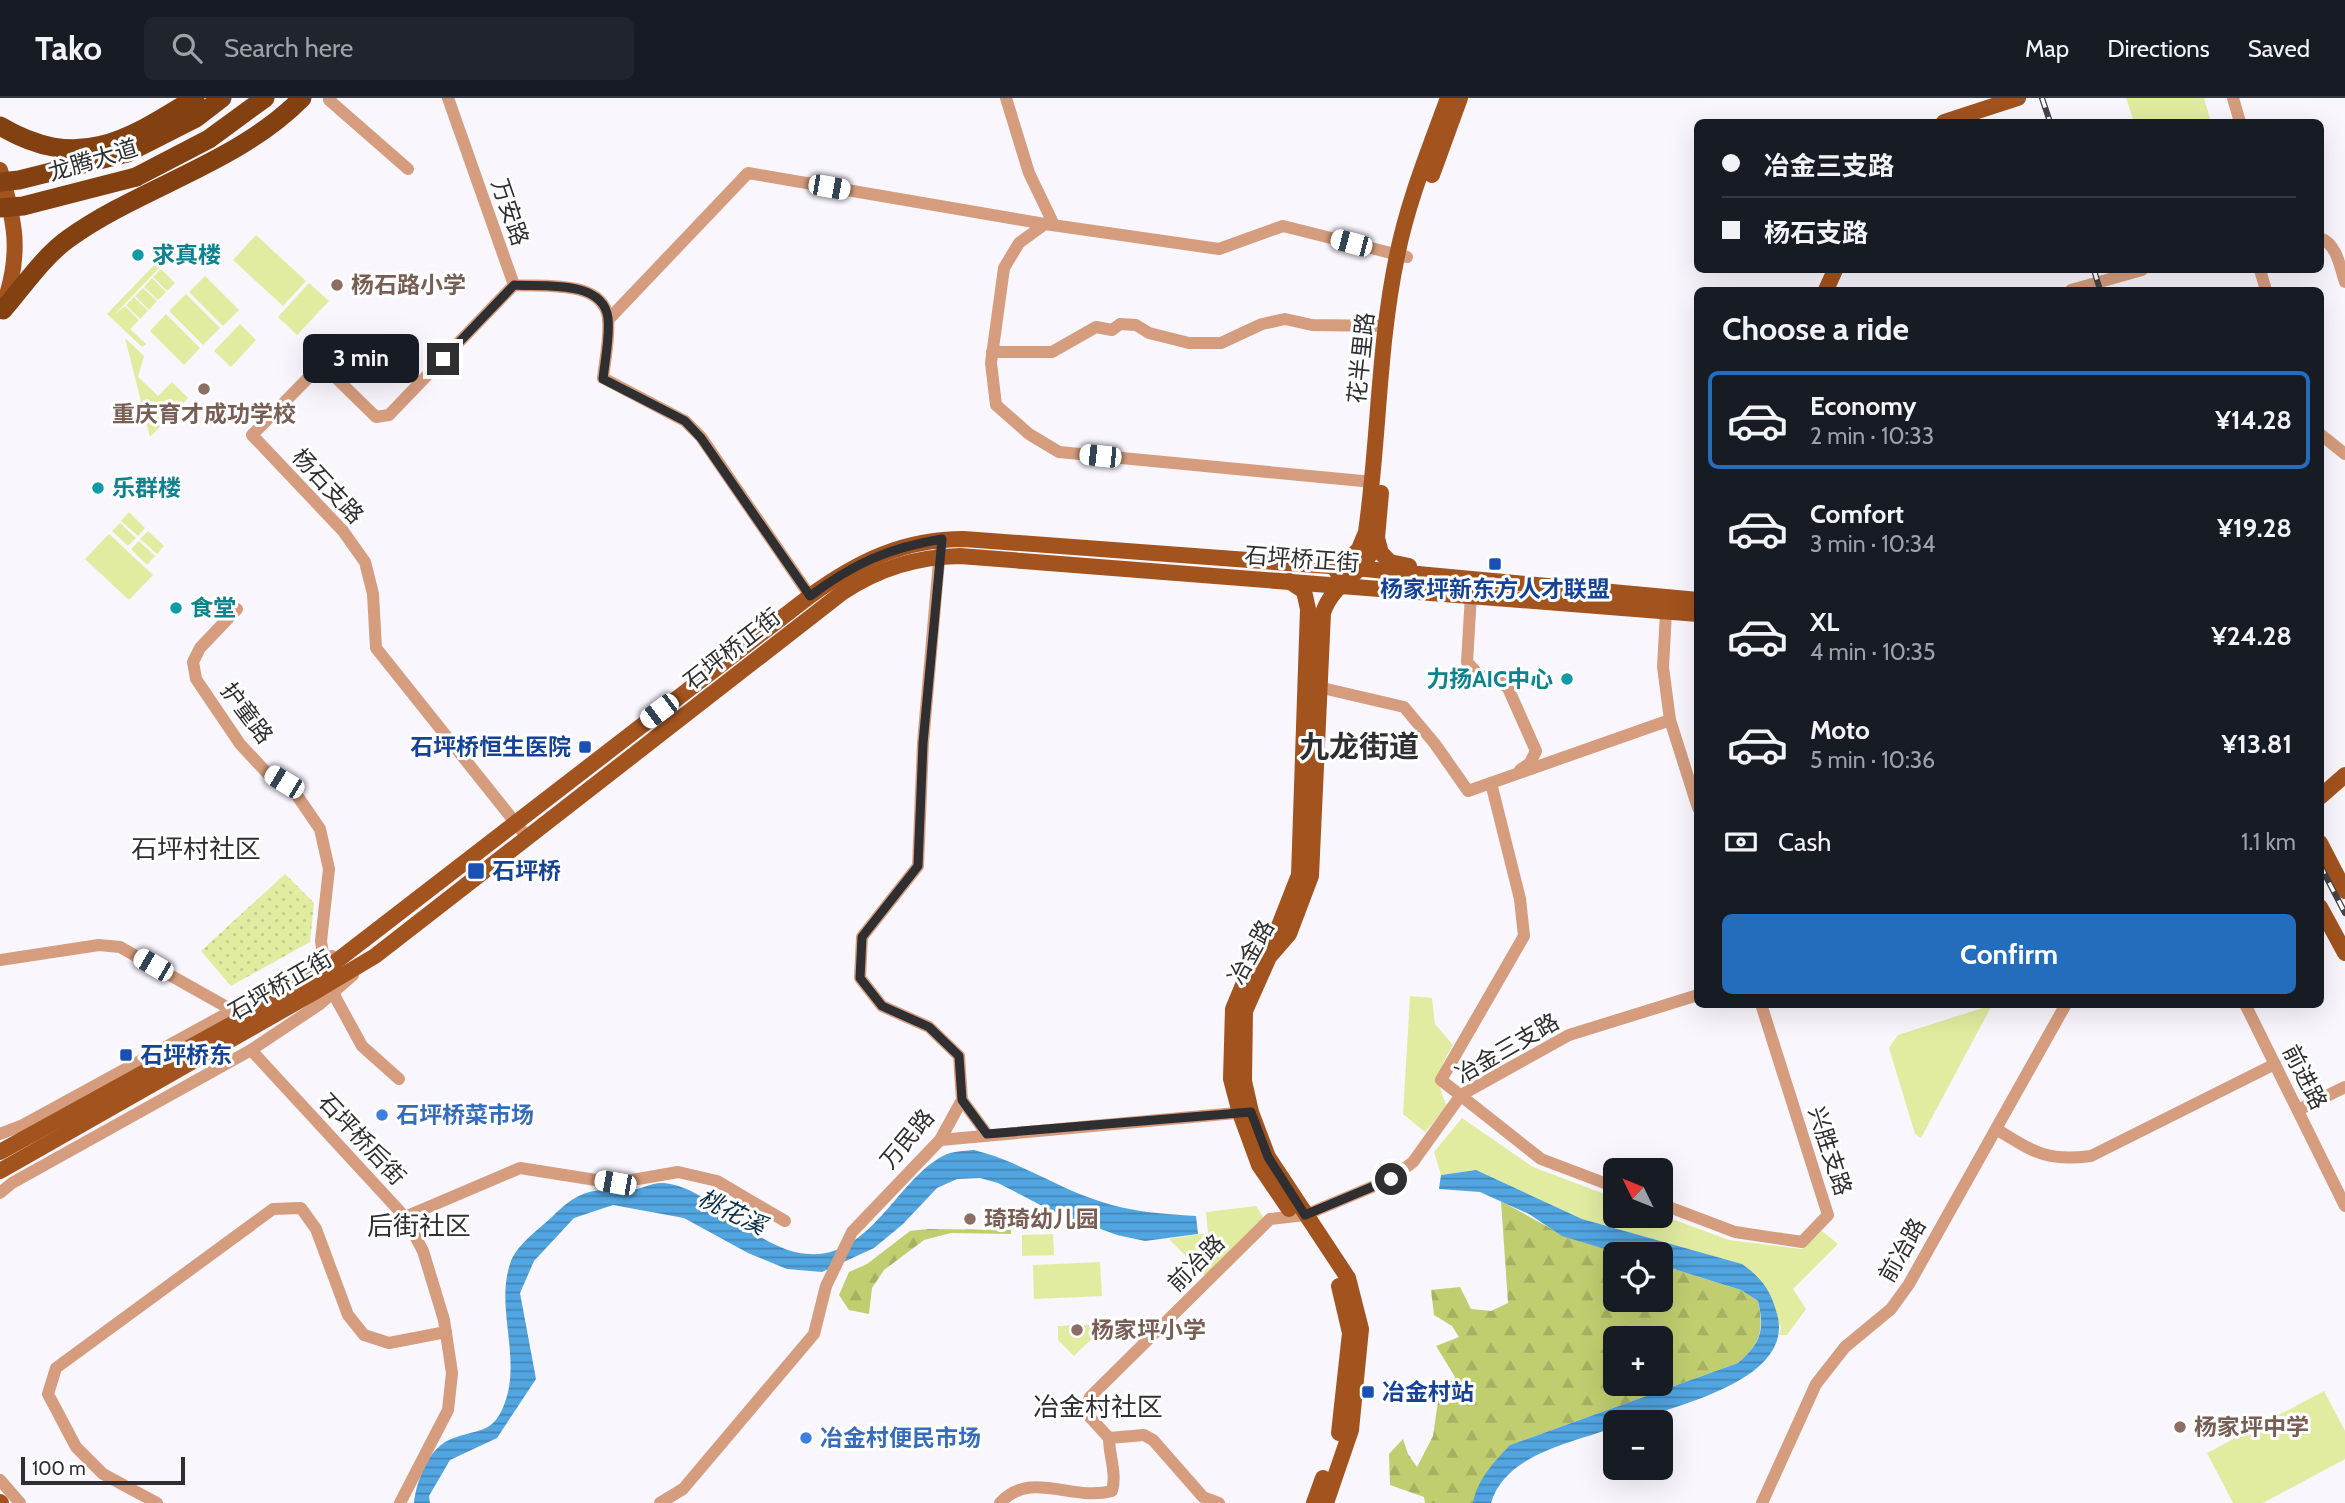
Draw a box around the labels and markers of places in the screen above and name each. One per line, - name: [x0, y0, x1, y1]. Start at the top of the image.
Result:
- place label: 求真楼: [152, 241, 221, 269]
- marker: 求真楼: [130, 247, 146, 263]
- place label: 杨石路小学: [351, 271, 466, 299]
- marker: 杨石路小学: [329, 277, 345, 293]
- marker: 重庆育才成功学校: [196, 381, 212, 397]
- place label: 重庆育才成功学校: [112, 400, 296, 428]
- place label: 乐群楼: [112, 474, 181, 502]
- marker: 乐群楼: [90, 480, 106, 496]
- marker: 杨家坪新东方人才联盟: [1487, 556, 1503, 572]
- place label: 杨家坪新东方人才联盟: [1380, 575, 1610, 603]
- place label: 食堂: [190, 594, 236, 622]
- marker: 食堂: [168, 600, 184, 616]
- place label: 力扬AIC中心: [1426, 665, 1553, 693]
- marker: 力扬AIC中心: [1559, 671, 1575, 687]
- place label: 石坪桥恒生医院: [410, 733, 571, 761]
- marker: 石坪桥恒生医院: [577, 739, 593, 755]
- place label: 石坪桥: [492, 857, 561, 885]
- marker: 石坪桥: [466, 861, 486, 881]
- place label: 石坪桥东: [140, 1041, 232, 1069]
- marker: 石坪桥东: [118, 1047, 134, 1063]
- place label: 石坪桥菜市场: [396, 1101, 534, 1129]
- marker: 石坪桥菜市场: [374, 1107, 390, 1123]
- place label: 琦琦幼儿园: [984, 1205, 1099, 1233]
- marker: 琦琦幼儿园: [962, 1211, 978, 1227]
- place label: 杨家坪小学: [1091, 1316, 1206, 1344]
- marker: 杨家坪小学: [1069, 1322, 1085, 1338]
- place label: 冶金村站: [1382, 1378, 1474, 1406]
- marker: 冶金村站: [1360, 1384, 1376, 1400]
- place label: 杨家坪中学: [2194, 1413, 2309, 1441]
- marker: 杨家坪中学: [2172, 1419, 2188, 1435]
- place label: 冶金村便民市场: [820, 1424, 981, 1452]
- marker: 冶金村便民市场: [798, 1430, 814, 1446]

